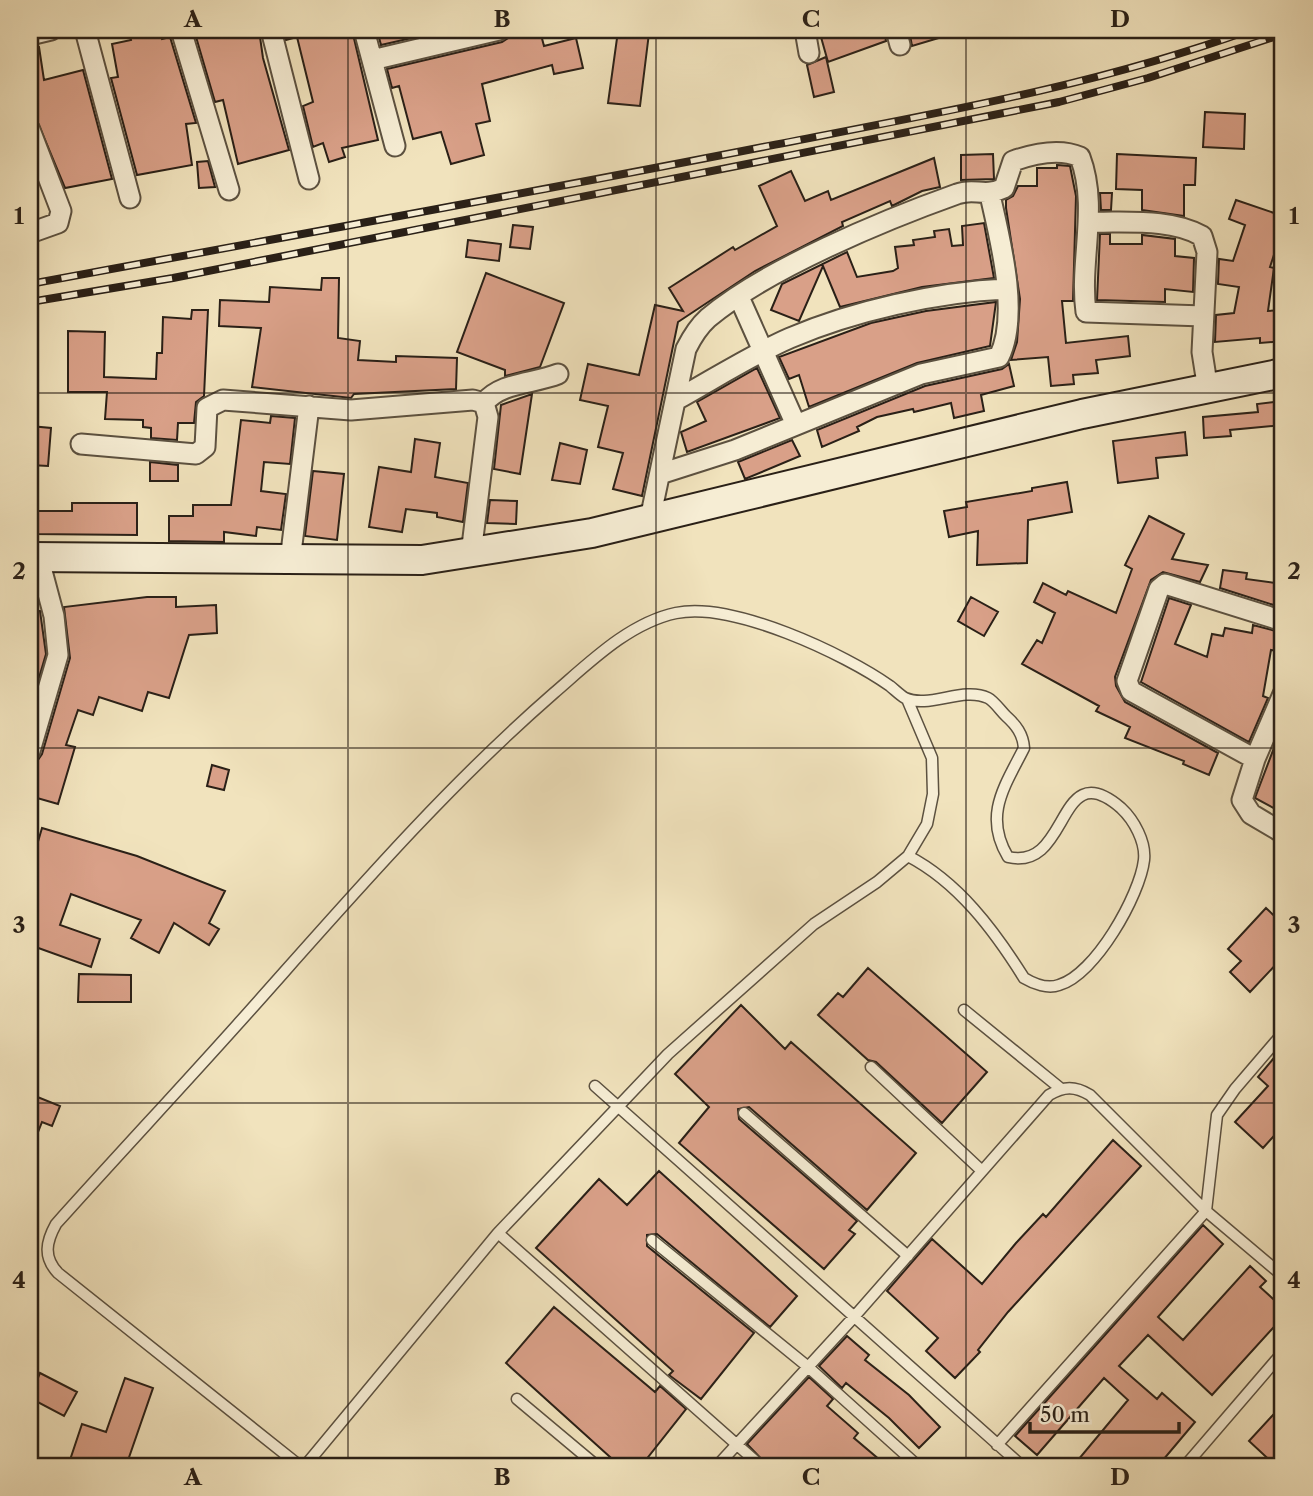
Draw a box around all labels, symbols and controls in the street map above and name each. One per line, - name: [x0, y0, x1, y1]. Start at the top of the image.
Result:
- text: A: [183, 5, 203, 33]
- text: B: [493, 5, 511, 33]
- text: C: [802, 5, 820, 33]
- text: D: [1110, 5, 1130, 33]
- text: 1: [14, 202, 25, 230]
- text: 1: [1289, 202, 1300, 230]
- text: 2: [12, 557, 26, 585]
- text: 2: [1287, 557, 1301, 585]
- text: 3: [13, 911, 26, 939]
- text: 3: [1288, 911, 1301, 939]
- text: 4: [12, 1266, 26, 1294]
- text: 4: [1287, 1266, 1301, 1294]
- scale bar: [1030, 1391, 1178, 1435]
- text: 50 m: [1040, 1402, 1090, 1427]
- text: A: [183, 1463, 203, 1491]
- text: B: [493, 1463, 511, 1491]
- text: C: [802, 1463, 820, 1491]
- text: D: [1110, 1463, 1130, 1491]

